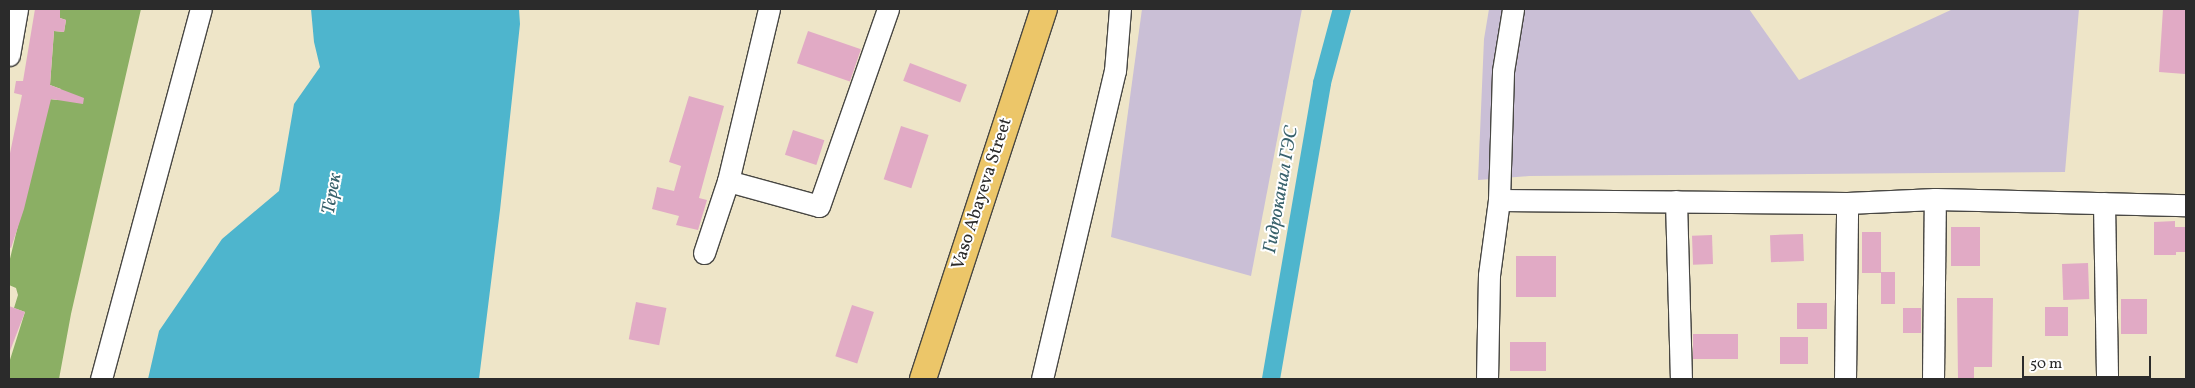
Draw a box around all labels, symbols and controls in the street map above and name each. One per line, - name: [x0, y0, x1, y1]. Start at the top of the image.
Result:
- street label: Vaso Abayeva Street: [948, 115, 1018, 273]
- water label: Гидроканал ГЭС: [1260, 125, 1304, 255]
- water label: Терек: [318, 172, 348, 216]
- scale bar: [2025, 346, 2154, 378]
- text: 50 m: [2030, 354, 2062, 375]

